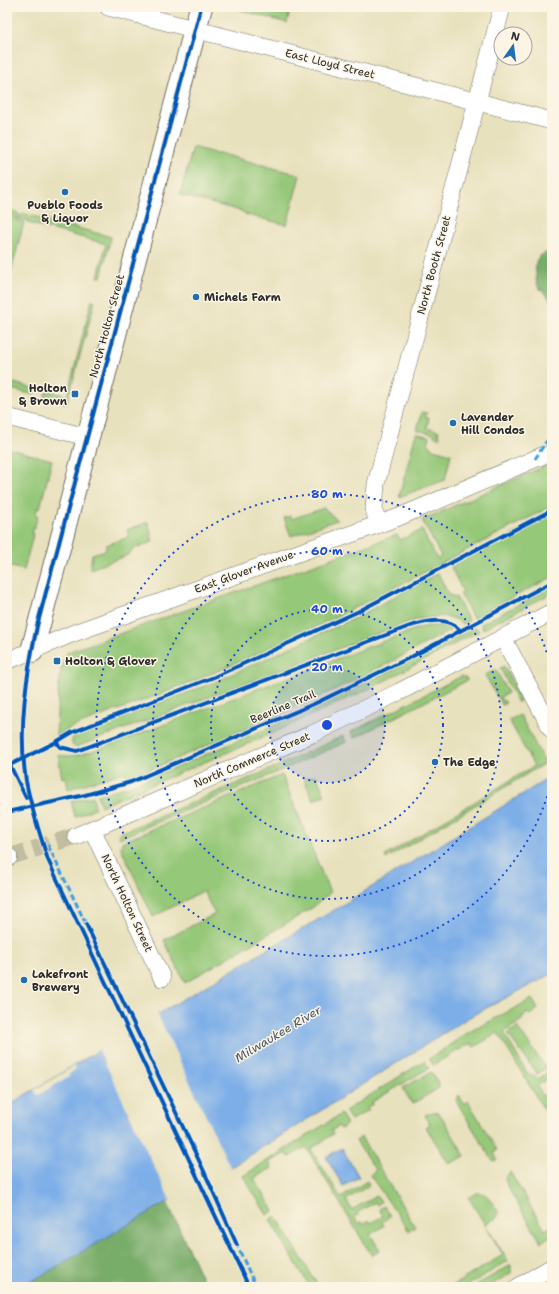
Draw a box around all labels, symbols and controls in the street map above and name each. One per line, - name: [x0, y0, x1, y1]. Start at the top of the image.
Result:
- north arrow: [493, 26, 533, 66]
- text: N: [509, 28, 522, 45]
- street label: East Lloyd Street: [283, 46, 377, 82]
- marker: Pueblo Foods & Liquor: [60, 187, 70, 197]
- place label: Pueblo Foods & Liquor: [27, 198, 103, 226]
- street label: North Booth Street: [414, 214, 455, 316]
- street label: North Holton Street: [86, 272, 128, 379]
- place label: Michels Farm: [204, 290, 281, 305]
- marker: Michels Farm: [191, 292, 201, 302]
- place label: Holton & Brown: [19, 381, 68, 409]
- marker: Holton & Brown: [70, 389, 80, 399]
- place label: Lavender Hill Condos: [461, 410, 525, 438]
- marker: Lavender Hill Condos: [448, 418, 458, 428]
- text: 80 m: [311, 486, 343, 502]
- text: 60 m: [311, 543, 343, 559]
- street label: East Glover Avenue: [192, 547, 296, 597]
- text: 40 m: [311, 601, 343, 617]
- place label: Holton & Glover: [65, 654, 157, 669]
- marker: Holton & Glover: [52, 656, 62, 666]
- text: 20 m: [311, 659, 343, 675]
- street label: Beerline Trail: [248, 686, 319, 728]
- centre of rings: [320, 718, 334, 732]
- street label: North Commerce Street: [191, 729, 313, 791]
- place label: The Edge: [443, 755, 496, 770]
- marker: The Edge: [430, 757, 440, 767]
- street label: North Holton Street: [98, 852, 156, 955]
- place label: Lakefront Brewery: [32, 967, 89, 995]
- marker: Lakefront Brewery: [19, 975, 29, 985]
- water label: Milwaukee River: [232, 1002, 324, 1066]

